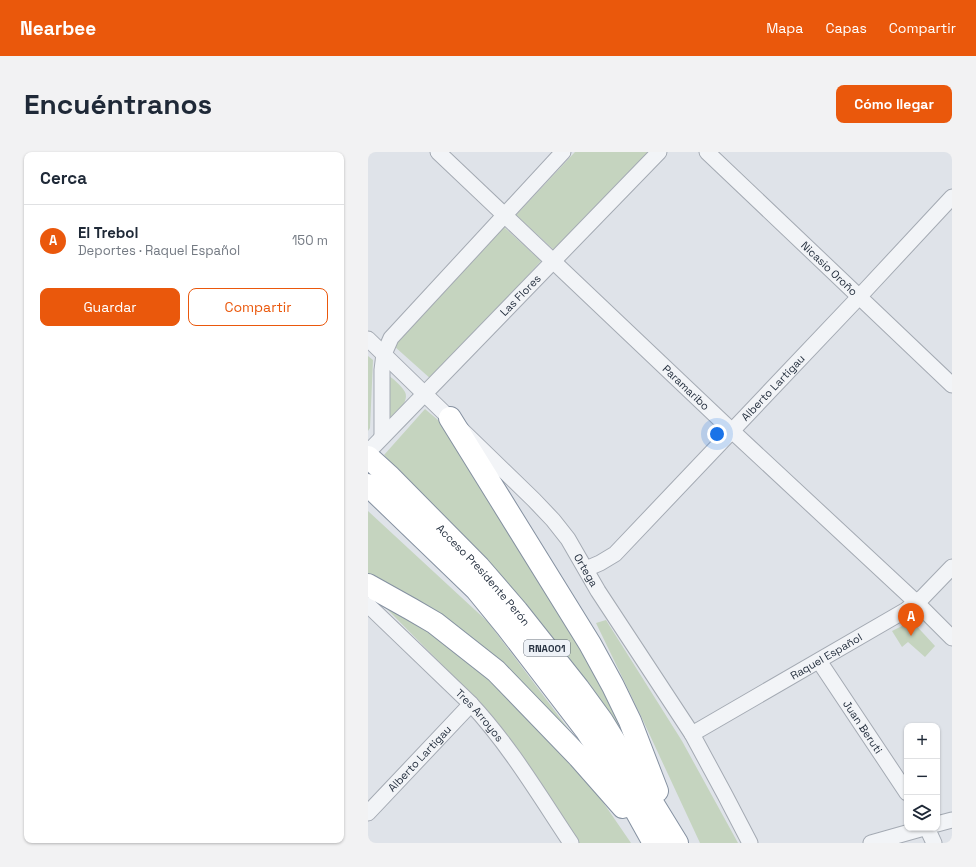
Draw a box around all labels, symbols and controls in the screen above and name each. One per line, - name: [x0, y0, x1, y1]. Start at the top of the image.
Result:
- text: Nearbee: [20, 16, 96, 41]
- text: Mapa: [766, 19, 803, 37]
- text: Capas: [825, 19, 867, 37]
- text: Compartir: [889, 19, 956, 37]
- button: Cómo llegar: [836, 85, 952, 123]
- text: Encuéntranos: [24, 86, 212, 122]
- text: Cerca: [40, 167, 87, 189]
- text: El Trebol: [78, 223, 139, 242]
- text: A: [49, 232, 57, 249]
- text: 150 m: [292, 232, 328, 249]
- street label: Nicasio Oroño: [798, 238, 861, 299]
- text: Deportes · Raquel Español: [78, 242, 240, 259]
- street label: Las Flores: [497, 271, 544, 319]
- button: Guardar: [40, 288, 180, 326]
- button: Compartir: [188, 288, 328, 326]
- street label: Alberto Lartigau: [738, 352, 808, 424]
- street label: Paramaribo: [660, 362, 713, 413]
- your location: [707, 424, 727, 444]
- street label: Acceso Presidente Perón: [434, 521, 533, 629]
- street label: Ortega: [571, 551, 601, 590]
- pin: A: [898, 603, 924, 636]
- street label: Raquel Español: [788, 630, 865, 683]
- road number: RNA001: [524, 640, 570, 656]
- street label: Tres Arroyos: [453, 686, 507, 744]
- street label: Juan Beruti: [840, 697, 886, 756]
- street label: Alberto Lartigau: [385, 722, 454, 795]
- map controls: [904, 723, 940, 831]
- button: +: [904, 723, 940, 759]
- button: −: [904, 759, 940, 795]
- button: layers: [904, 795, 940, 831]

